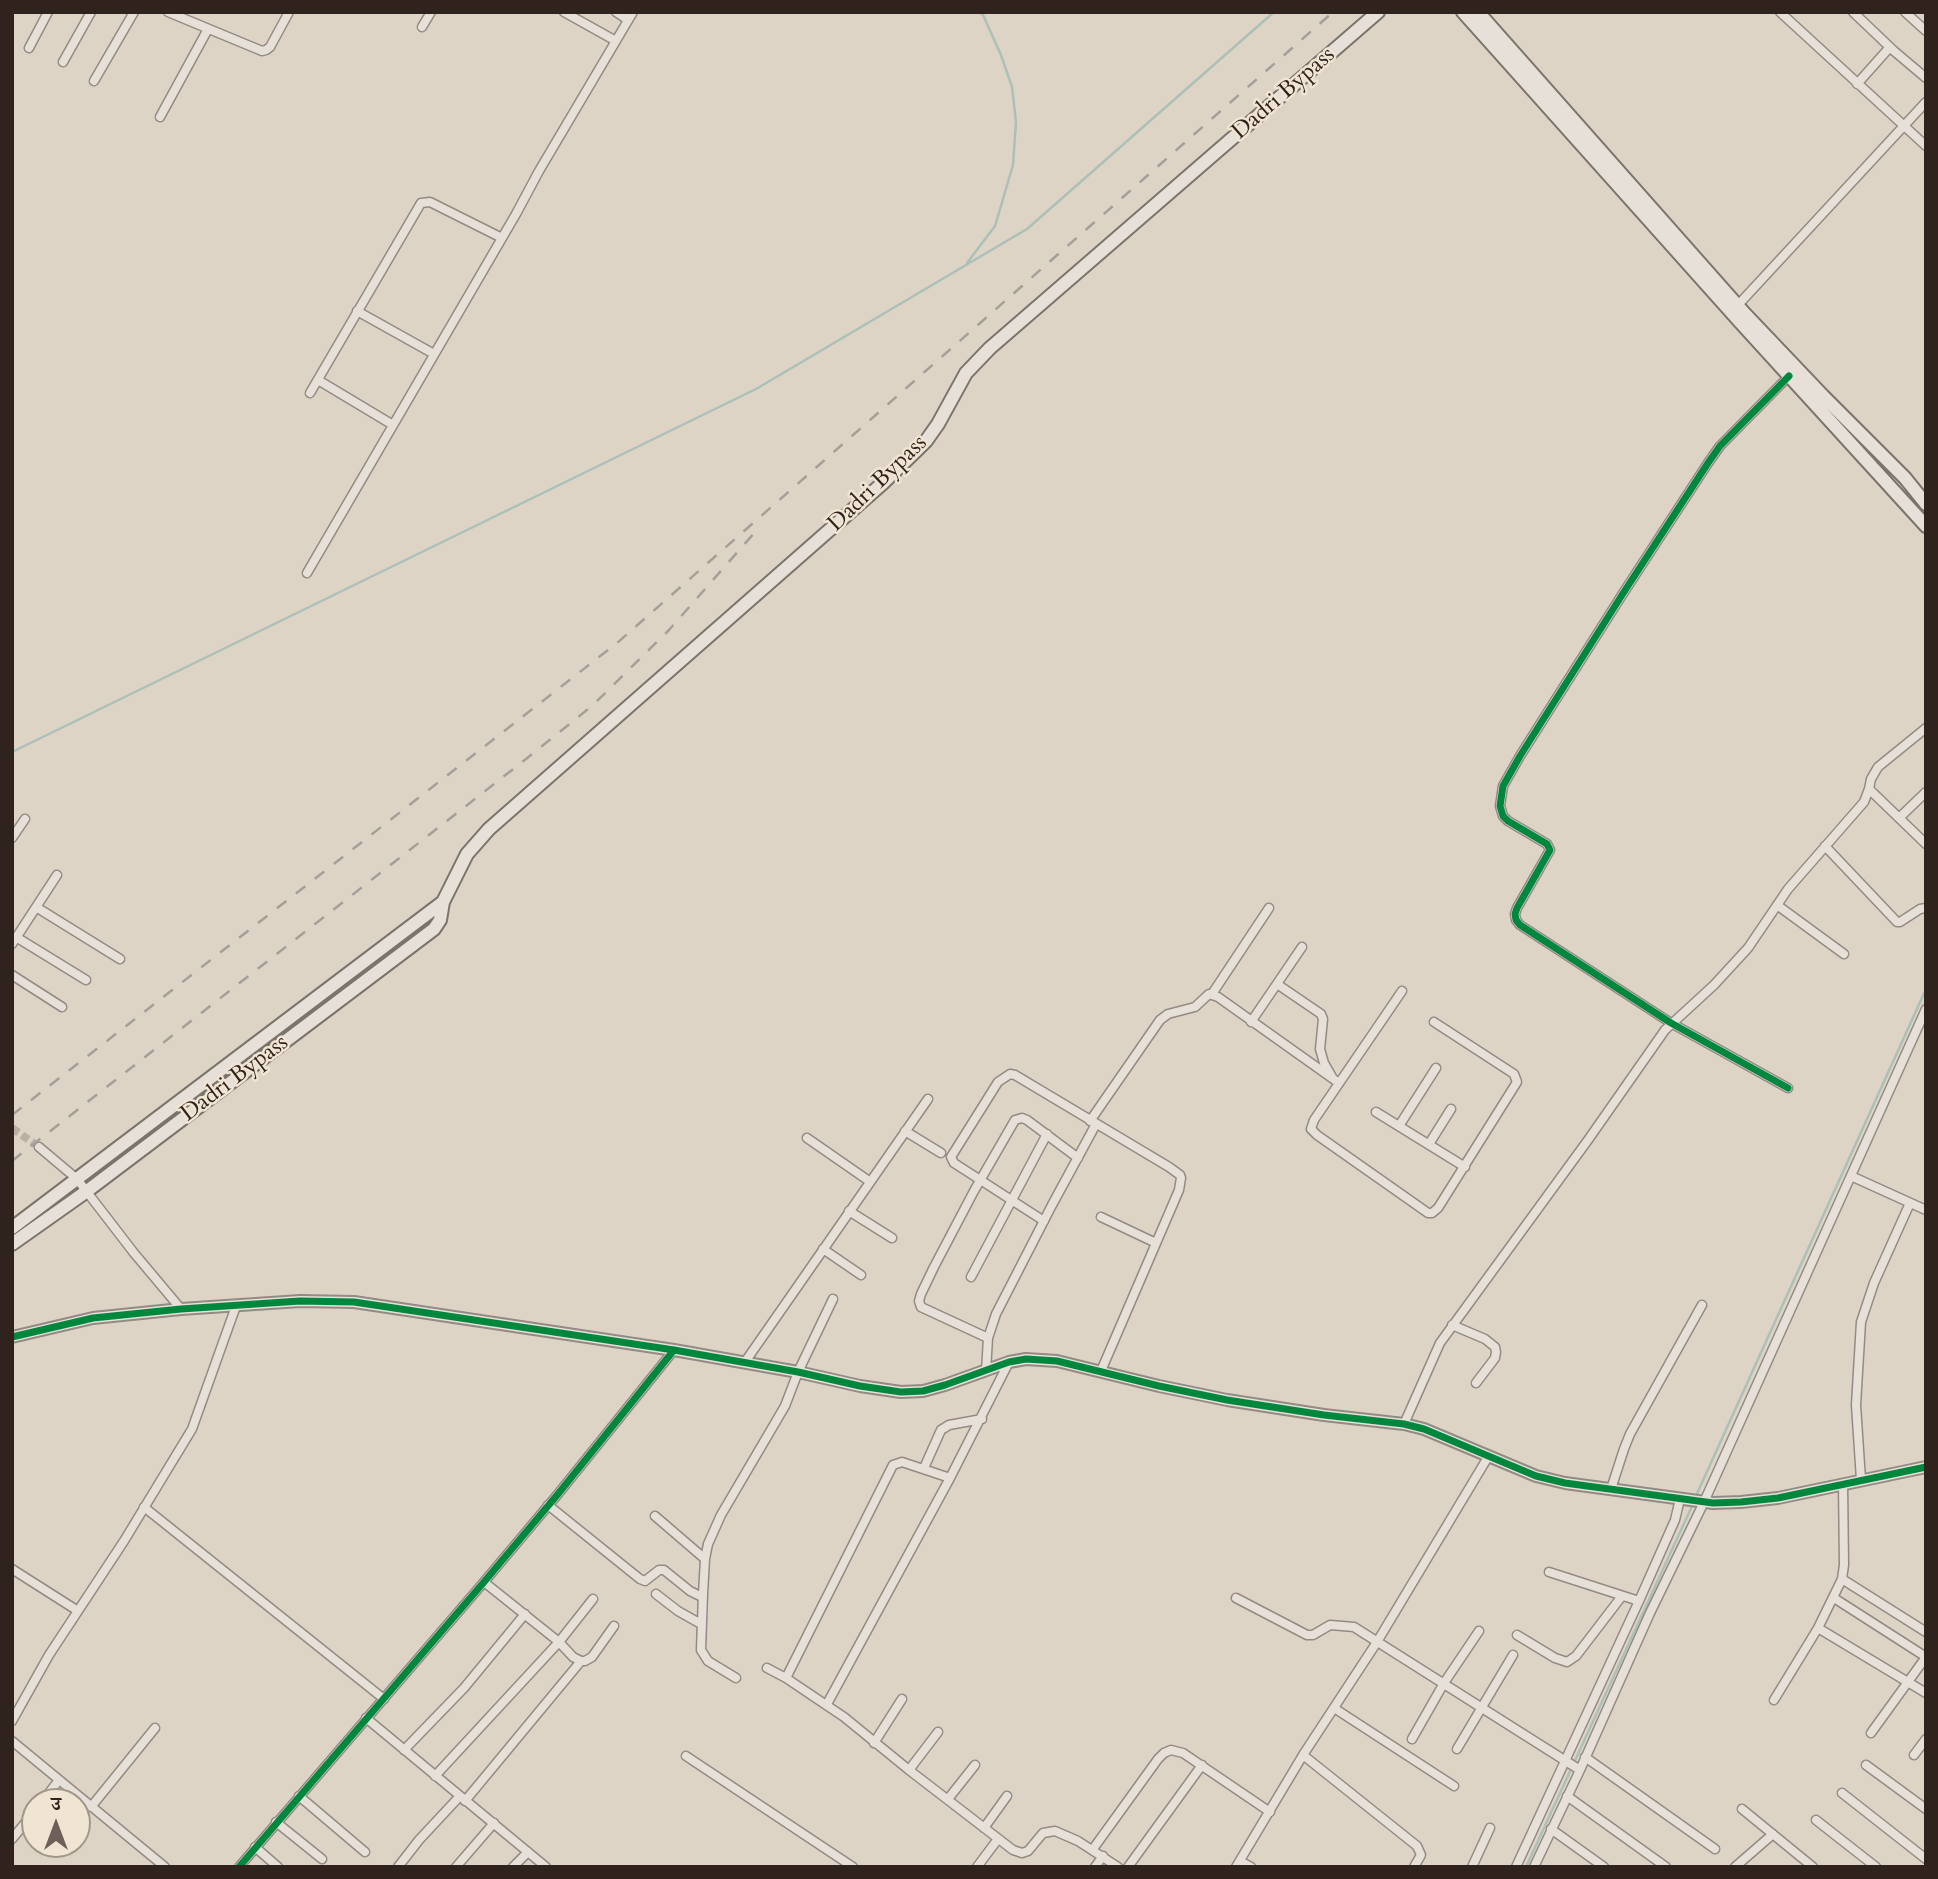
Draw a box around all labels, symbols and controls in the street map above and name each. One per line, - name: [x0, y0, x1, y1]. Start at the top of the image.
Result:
- street label: Dadri Bypass: [1227, 42, 1341, 146]
- street label: Dadri Bypass: [823, 430, 933, 538]
- street label: Dadri Bypass: [176, 1030, 294, 1128]
- north arrow: [21, 1788, 91, 1858]
- text: उ: [51, 1791, 61, 1817]

